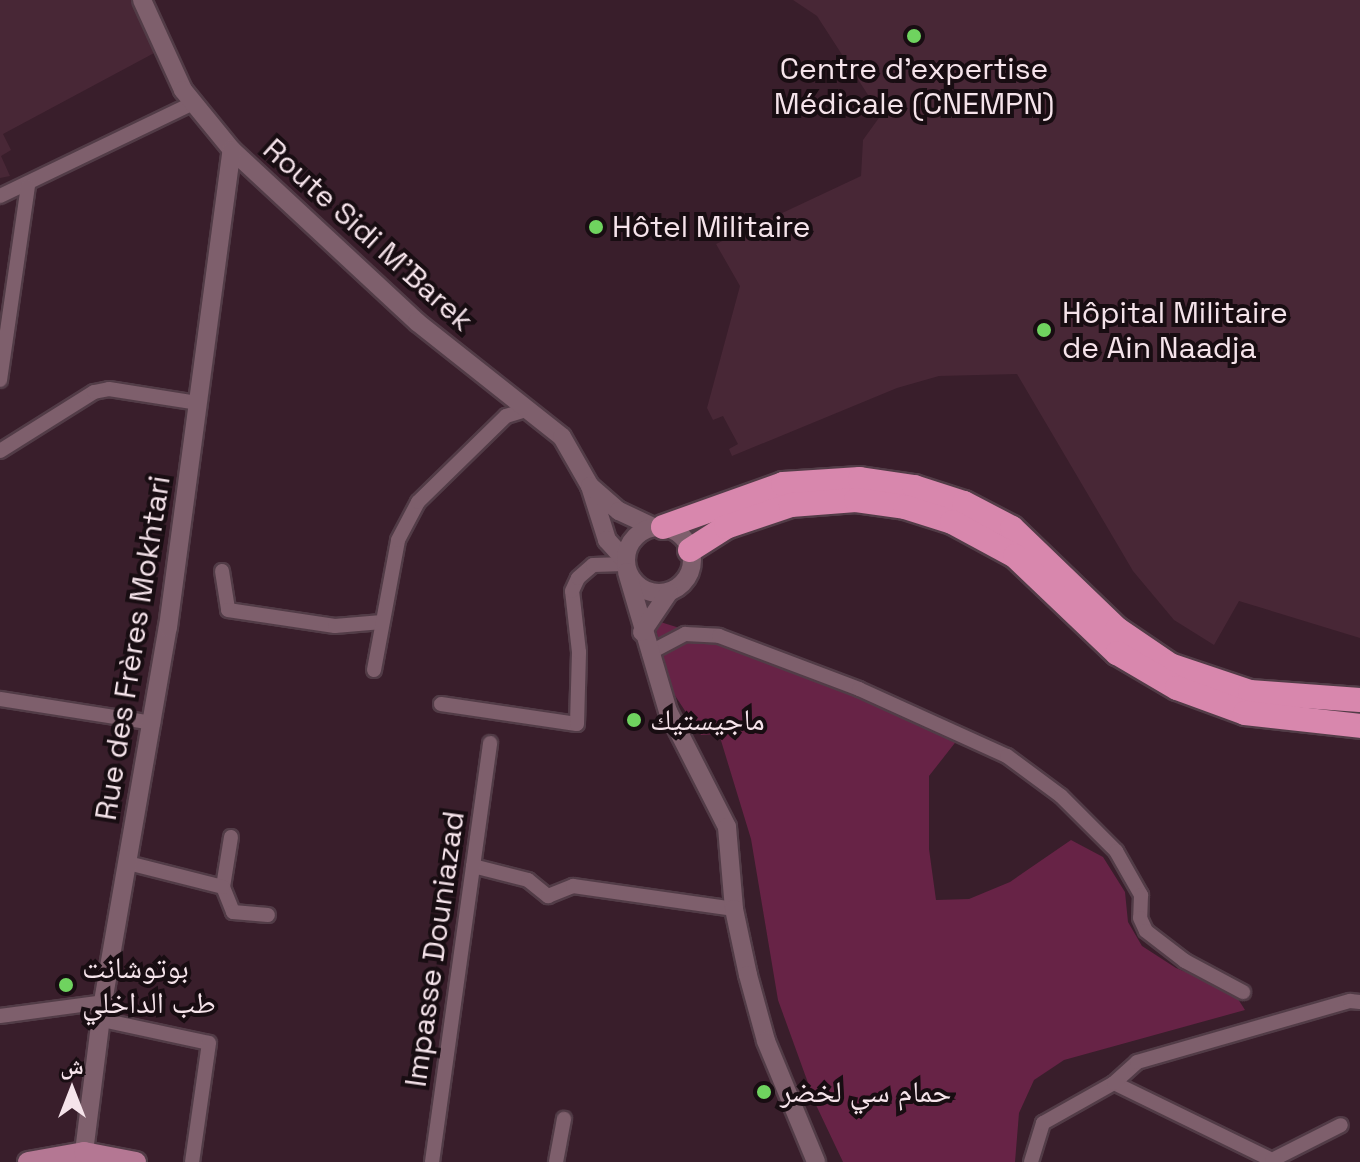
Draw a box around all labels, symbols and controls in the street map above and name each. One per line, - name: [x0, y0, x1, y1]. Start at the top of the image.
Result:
- marker: Centre d'expertise Médicale (CNEMPN): [903, 25, 925, 47]
- place label: Centre d'expertise Médicale (CNEMPN): [774, 51, 1054, 122]
- street label: Route Sidi M'Barek: [256, 131, 480, 339]
- place label: Hôtel Militaire: [612, 209, 811, 245]
- marker: Hôtel Militaire: [587, 218, 605, 236]
- place label: Hôpital Militaire de Ain Naadja: [1062, 295, 1288, 366]
- marker: Hôpital Militaire de Ain Naadja: [1033, 319, 1055, 341]
- street label: Rue des Frères Mokhtari: [88, 473, 178, 823]
- place label: ماجيستيك: [650, 702, 765, 738]
- marker: ماجيستيك: [625, 711, 643, 729]
- street label: Impasse Douniazad: [398, 809, 472, 1089]
- place label: بوتوشانت طب الداخلي: [82, 950, 216, 1020]
- marker: بوتوشانت طب الداخلي: [57, 976, 75, 994]
- north arrow: [32, 1050, 112, 1130]
- text: ش: [60, 1052, 84, 1080]
- place label: حمام سي لخضر: [780, 1074, 951, 1110]
- marker: حمام سي لخضر: [755, 1083, 773, 1101]

